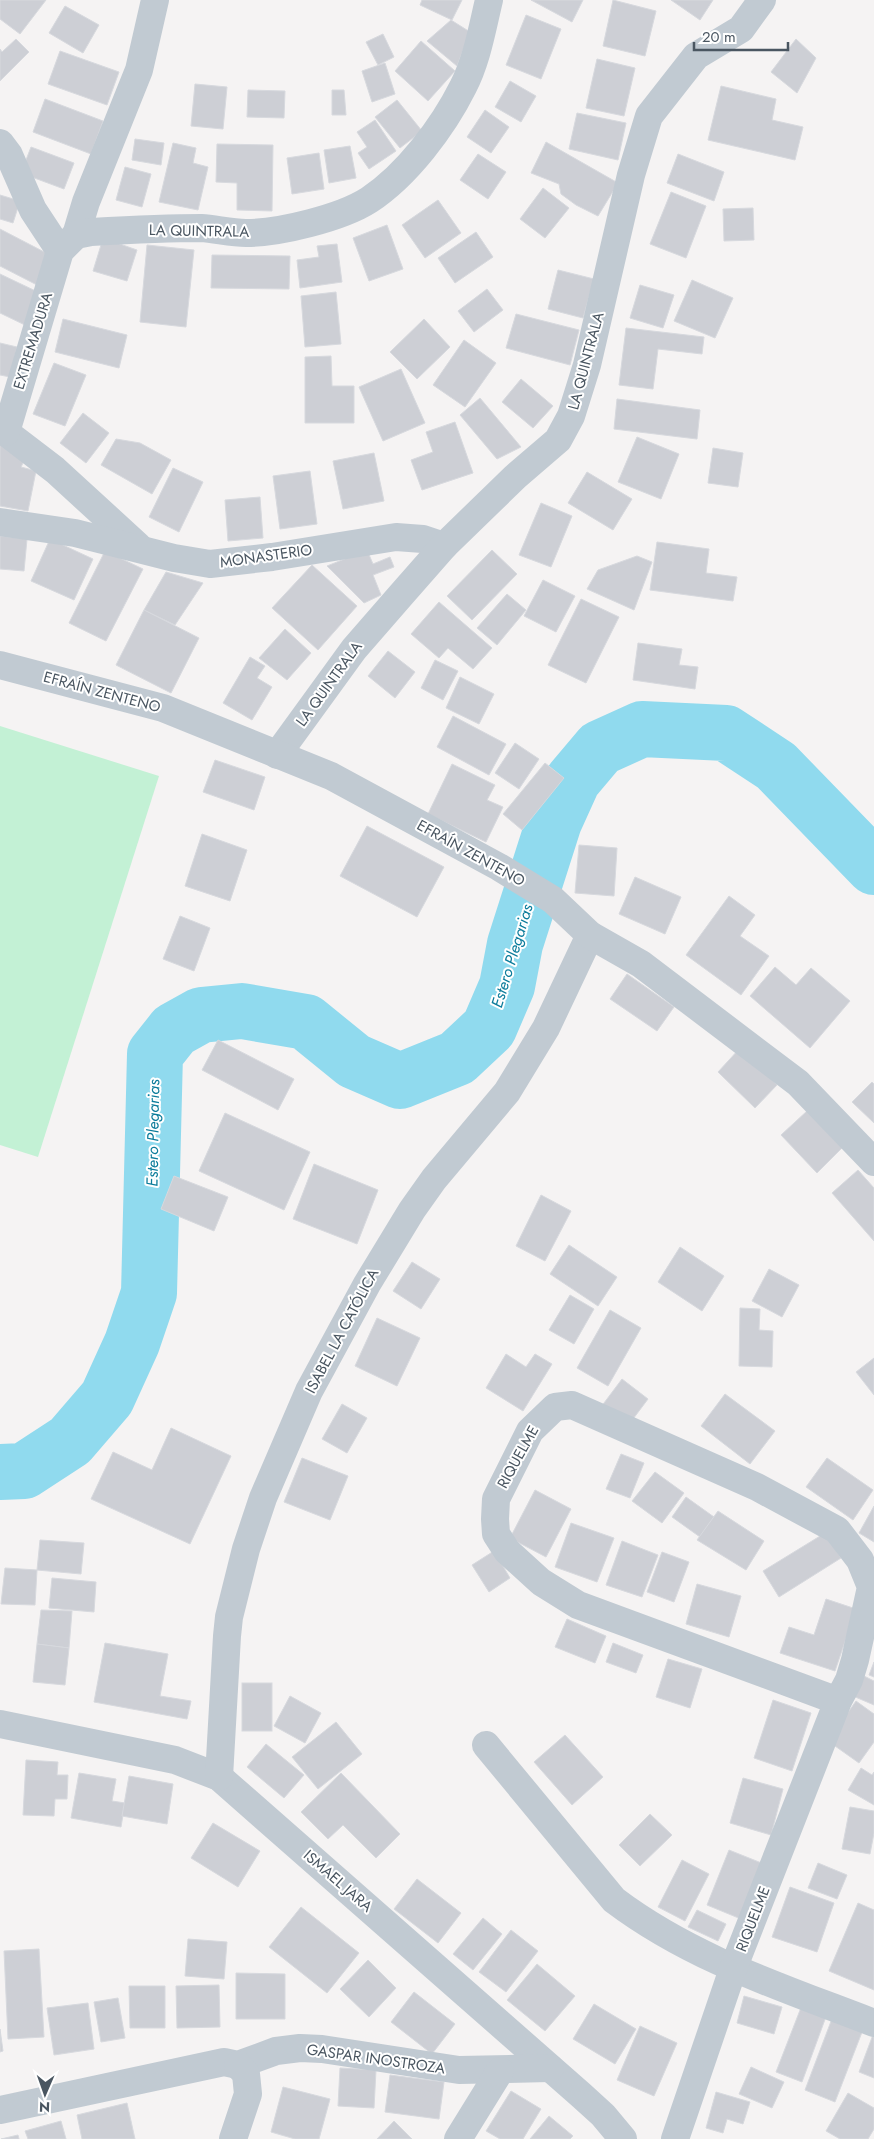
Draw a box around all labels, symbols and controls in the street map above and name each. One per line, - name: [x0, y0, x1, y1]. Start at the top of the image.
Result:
- scale bar: [694, 20, 788, 52]
- text: 20 m: [702, 26, 736, 48]
- street label: LA QUINTRALA: [149, 219, 250, 243]
- street label: EXTREMADURA: [8, 290, 58, 392]
- street label: LA QUINTRALA: [562, 310, 610, 412]
- street label: MONASTERIO: [218, 539, 314, 573]
- street label: LA QUINTRALA: [291, 637, 367, 731]
- street label: EFRAÍN ZENTENO: [41, 666, 163, 718]
- street label: EFRAÍN ZENTENO: [413, 814, 529, 892]
- water label: Estero Plegarias: [485, 901, 539, 1011]
- water label: Estero Plegarias: [141, 1078, 165, 1187]
- street label: ISABEL LA CATÓLICA: [300, 1265, 384, 1397]
- street label: RIQUELME: [492, 1422, 544, 1492]
- street label: ISMAEL JARA: [299, 1845, 377, 1917]
- street label: RIQUELME: [730, 1883, 776, 1955]
- street label: GASPAR INOSTROZA: [305, 2038, 447, 2080]
- north arrow: [20, 2069, 70, 2119]
- text: N: [39, 2097, 50, 2117]

